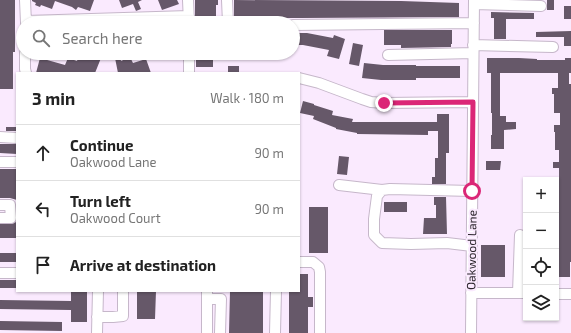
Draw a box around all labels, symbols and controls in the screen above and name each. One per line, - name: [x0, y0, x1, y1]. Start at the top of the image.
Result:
- search box: [16, 16, 300, 60]
- icon: search: [30, 27, 52, 49]
- text: Search here: [62, 29, 143, 47]
- text: 3 min: [32, 88, 75, 108]
- text: Walk · 180 m: [210, 90, 284, 106]
- route end: [375, 94, 393, 112]
- text: Continue: [70, 136, 133, 154]
- icon: ahead: [32, 142, 54, 164]
- text: 90 m: [254, 145, 284, 161]
- text: Oakwood Lane: [70, 154, 157, 170]
- map controls: [523, 177, 559, 321]
- button: +: [523, 177, 559, 213]
- route start: [463, 182, 481, 200]
- text: Turn left: [70, 192, 131, 210]
- icon: left: [32, 198, 54, 220]
- text: 90 m: [254, 201, 284, 217]
- text: Oakwood Court: [70, 210, 161, 226]
- street label: Oakwood Lane: [463, 210, 479, 290]
- button: −: [523, 213, 559, 249]
- button: locate: [523, 249, 559, 285]
- icon: arrive: [32, 254, 54, 276]
- text: Arrive at destination: [70, 256, 216, 274]
- button: layers: [523, 285, 559, 321]

